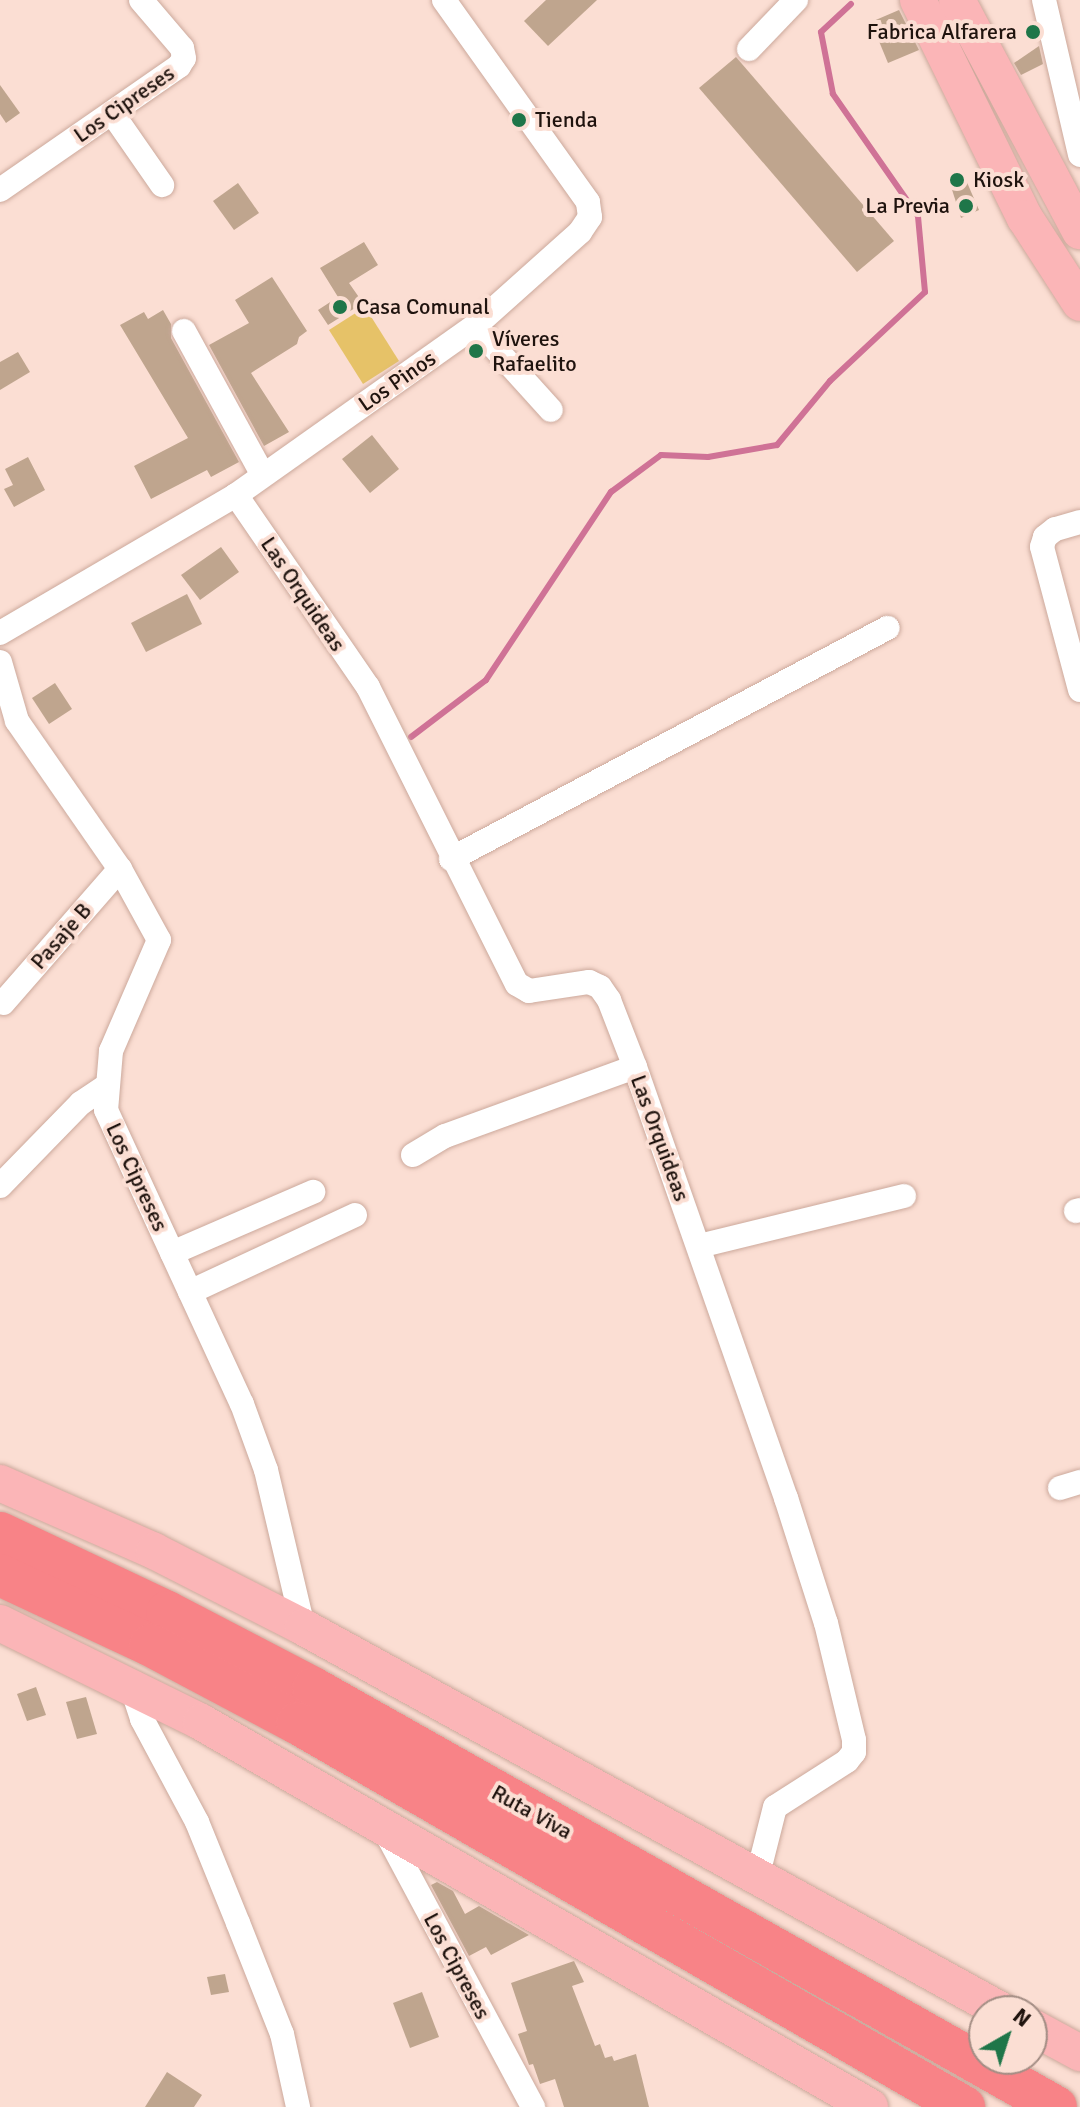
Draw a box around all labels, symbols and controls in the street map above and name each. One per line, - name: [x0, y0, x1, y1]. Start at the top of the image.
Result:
- place label: Fabrica Alfarera: [867, 19, 1017, 45]
- marker: Fabrica Alfarera: [1024, 23, 1042, 41]
- street label: Los Cipreses: [69, 60, 179, 148]
- place label: Tienda: [535, 107, 598, 133]
- marker: Tienda: [510, 111, 528, 129]
- place label: Kiosk: [973, 167, 1024, 193]
- marker: Kiosk: [948, 171, 966, 189]
- place label: La Previa: [865, 193, 950, 219]
- marker: La Previa: [957, 197, 975, 215]
- place label: Casa Comunal: [356, 294, 490, 320]
- marker: Casa Comunal: [331, 298, 349, 316]
- place label: Víveres Rafaelito: [492, 325, 577, 376]
- marker: Víveres Rafaelito: [467, 342, 485, 360]
- street label: Los Pinos: [353, 345, 441, 417]
- street label: Las Orquideas: [255, 532, 351, 656]
- street label: Pasaje B: [25, 897, 97, 975]
- street label: Las Orquideas: [625, 1071, 695, 1205]
- street label: Los Cipreses: [100, 1119, 174, 1235]
- street label: Ruta Viva: [487, 1779, 577, 1845]
- street label: Los Cipreses: [418, 1908, 496, 2024]
- north arrow: [968, 1995, 1048, 2075]
- text: N: [1008, 2002, 1037, 2033]

